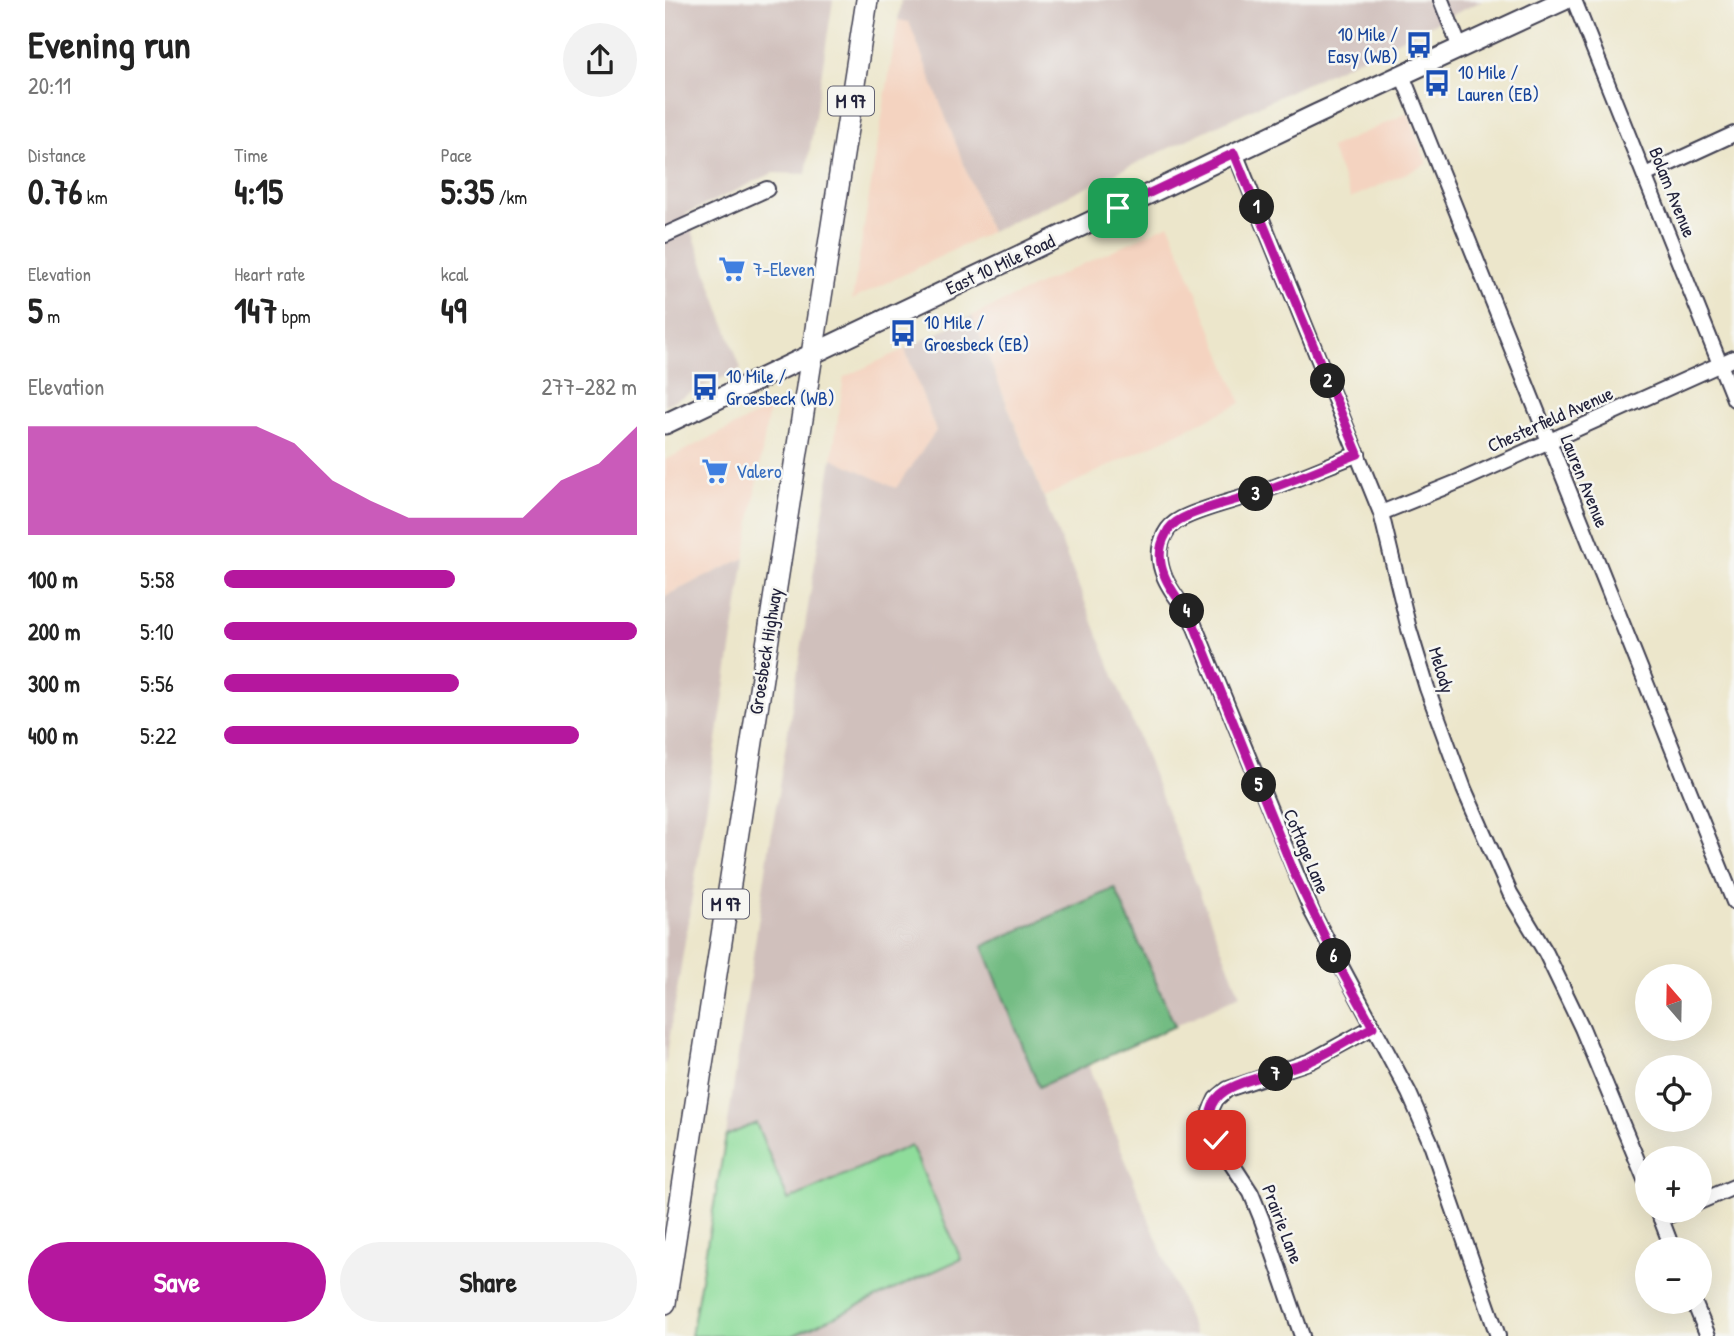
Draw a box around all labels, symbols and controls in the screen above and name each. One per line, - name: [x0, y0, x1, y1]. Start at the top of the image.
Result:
- text: Evening run: [28, 18, 191, 70]
- place label: 10 Mile / Easy (WB): [1328, 21, 1398, 69]
- button: share: [563, 23, 637, 97]
- bus stop icon: 10 Mile / Easy (WB): [1404, 30, 1434, 60]
- place label: 10 Mile / Lauren (EB): [1458, 59, 1539, 107]
- bus stop icon: 10 Mile / Lauren (EB): [1422, 68, 1452, 98]
- text: 20:11: [28, 70, 71, 101]
- road number: M 97: [828, 86, 874, 116]
- text: Distance: [28, 142, 86, 168]
- text: Time: [234, 142, 268, 168]
- text: Pace: [441, 142, 472, 168]
- street label: Bolam Avenue: [1643, 143, 1703, 241]
- text: 0.76: [28, 168, 82, 215]
- text: 4:15: [234, 168, 283, 215]
- text: 5:35: [441, 168, 494, 215]
- pin: [1088, 178, 1148, 238]
- text: km: [82, 184, 108, 210]
- text: /km: [494, 184, 527, 210]
- icon: arrive: [1099, 189, 1137, 227]
- pin: 1: [1239, 190, 1275, 224]
- text: 1: [1253, 193, 1260, 219]
- street label: East 10 Mile Road: [941, 227, 1059, 301]
- supermarket icon: 7-Eleven: [717, 254, 747, 284]
- place label: 7-Eleven: [753, 256, 815, 282]
- text: Elevation: [28, 261, 91, 287]
- text: Heart rate: [234, 261, 305, 287]
- text: kcal: [441, 261, 468, 287]
- text: 5: [28, 287, 43, 334]
- text: 147: [234, 287, 277, 334]
- text: 49: [441, 287, 467, 334]
- text: m: [43, 303, 60, 329]
- text: bpm: [277, 303, 311, 329]
- place label: 10 Mile / Groesbeck (EB): [924, 309, 1029, 357]
- bus stop icon: 10 Mile / Groesbeck (EB): [888, 318, 918, 348]
- place label: 10 Mile / Groesbeck (WB): [726, 363, 835, 411]
- pin: 2: [1311, 364, 1345, 398]
- text: 2: [1323, 367, 1332, 393]
- text: Elevation: [28, 371, 104, 402]
- text: 277–282 m: [541, 371, 637, 402]
- bus stop icon: 10 Mile / Groesbeck (WB): [690, 372, 720, 402]
- street label: Chesterfield Avenue: [1483, 380, 1617, 458]
- street label: Lauren Avenue: [1555, 431, 1616, 532]
- supermarket icon: Valero: [700, 456, 730, 486]
- place label: Valero: [736, 458, 782, 484]
- pin: 3: [1239, 476, 1273, 512]
- text: 3: [1251, 480, 1260, 506]
- text: 100 m: [28, 564, 78, 595]
- text: 5:58: [140, 564, 175, 595]
- street label: Groesbeck Highway: [742, 586, 788, 716]
- pin: 4: [1169, 594, 1205, 628]
- text: 4: [1183, 597, 1190, 623]
- text: 200 m: [28, 616, 80, 647]
- text: 5:10: [140, 616, 174, 647]
- street label: Melody: [1423, 644, 1461, 696]
- text: 300 m: [28, 668, 80, 699]
- text: 5:56: [140, 668, 174, 699]
- text: 400 m: [28, 720, 78, 751]
- text: 5:22: [140, 720, 177, 751]
- pin: 5: [1241, 768, 1277, 802]
- text: 5: [1254, 771, 1263, 797]
- street label: Cottage Lane: [1278, 805, 1337, 898]
- road number: M 97: [703, 890, 749, 918]
- pin: 6: [1317, 939, 1351, 974]
- text: 6: [1330, 942, 1337, 968]
- north arrow: [1635, 964, 1711, 1041]
- map controls: [1635, 964, 1712, 1314]
- button: locate: [1635, 1055, 1712, 1132]
- pin: 7: [1259, 1056, 1293, 1092]
- text: 7: [1271, 1060, 1280, 1086]
- pin: [1186, 1110, 1246, 1170]
- icon: check: [1197, 1121, 1235, 1159]
- button: +: [1635, 1146, 1712, 1223]
- street label: Prairie Lane: [1256, 1181, 1310, 1267]
- button: −: [1635, 1237, 1712, 1314]
- button: Save: [28, 1242, 326, 1322]
- button: Share: [340, 1242, 637, 1322]

